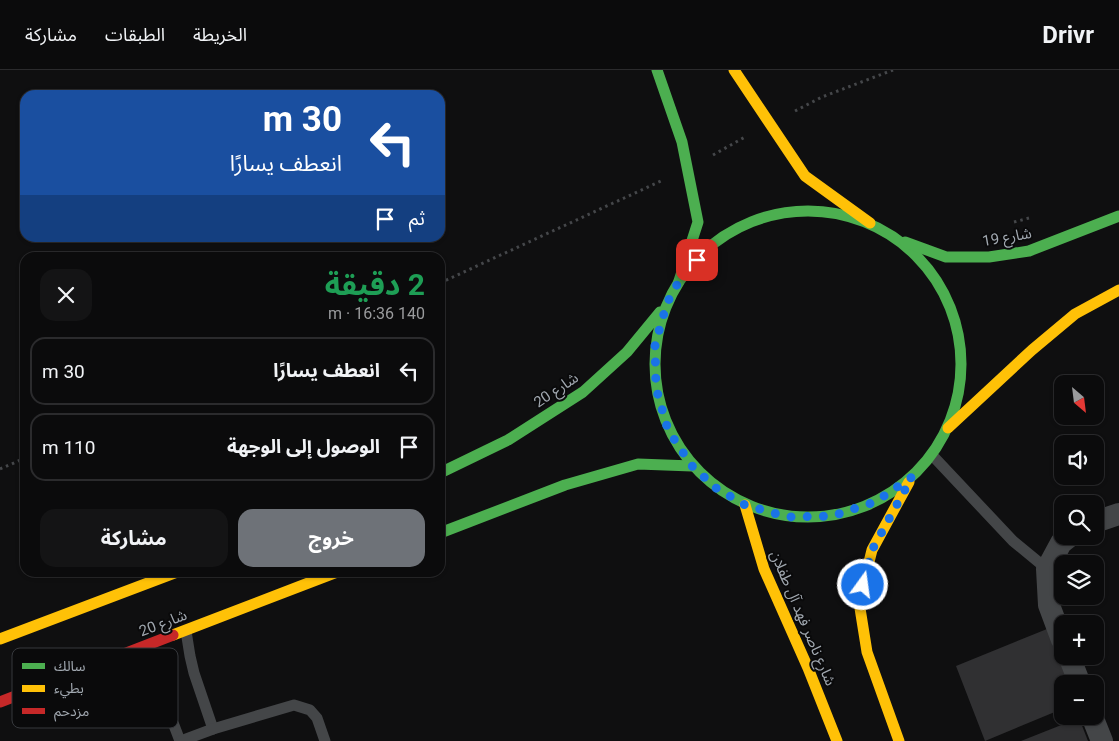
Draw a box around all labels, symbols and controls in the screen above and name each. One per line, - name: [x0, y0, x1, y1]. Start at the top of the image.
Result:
- text: Drivr: [1042, 21, 1094, 49]
- text: مشاركة: [25, 24, 77, 45]
- text: الطبقات: [105, 24, 165, 45]
- text: الخريطة: [193, 24, 247, 45]
- text: 30 m: [263, 99, 342, 140]
- icon: left: [360, 110, 425, 175]
- text: انعطف يسارًا: [230, 151, 342, 176]
- icon: arrive: [371, 205, 399, 233]
- text: ثم: [409, 207, 425, 230]
- street label: شارع 19: [981, 224, 1034, 253]
- pin: [676, 239, 718, 281]
- icon: arrive: [683, 246, 711, 274]
- text: 2 دقيقة: [325, 267, 425, 302]
- button: close: [40, 269, 92, 321]
- text: 140 m · 16:36: [328, 304, 425, 323]
- icon: left: [395, 357, 423, 385]
- text: انعطف يسارًا: [273, 359, 380, 382]
- text: 30 m: [42, 360, 85, 383]
- street label: شارع 20: [530, 368, 584, 414]
- north arrow: [1054, 375, 1104, 425]
- map controls: [1054, 375, 1104, 725]
- icon: arrive: [395, 433, 423, 461]
- text: الوصول إلى الوجهة: [227, 435, 380, 458]
- button: sound: [1054, 435, 1104, 485]
- text: 110 m: [42, 436, 95, 459]
- button: search: [1054, 495, 1104, 545]
- button: مشاركة: [40, 509, 228, 567]
- button: خروج: [238, 509, 425, 567]
- street label: شارع ناصر فهد آل طفلان: [764, 548, 840, 690]
- button: layers: [1054, 555, 1104, 605]
- position arrow: [836, 558, 888, 610]
- street label: شارع 20: [137, 606, 191, 643]
- button: +: [1054, 615, 1104, 665]
- legend: [12, 648, 178, 728]
- text: سالك: [54, 658, 86, 674]
- button: −: [1054, 675, 1104, 725]
- text: بطيء: [54, 680, 84, 699]
- text: مزدحم: [54, 703, 89, 722]

